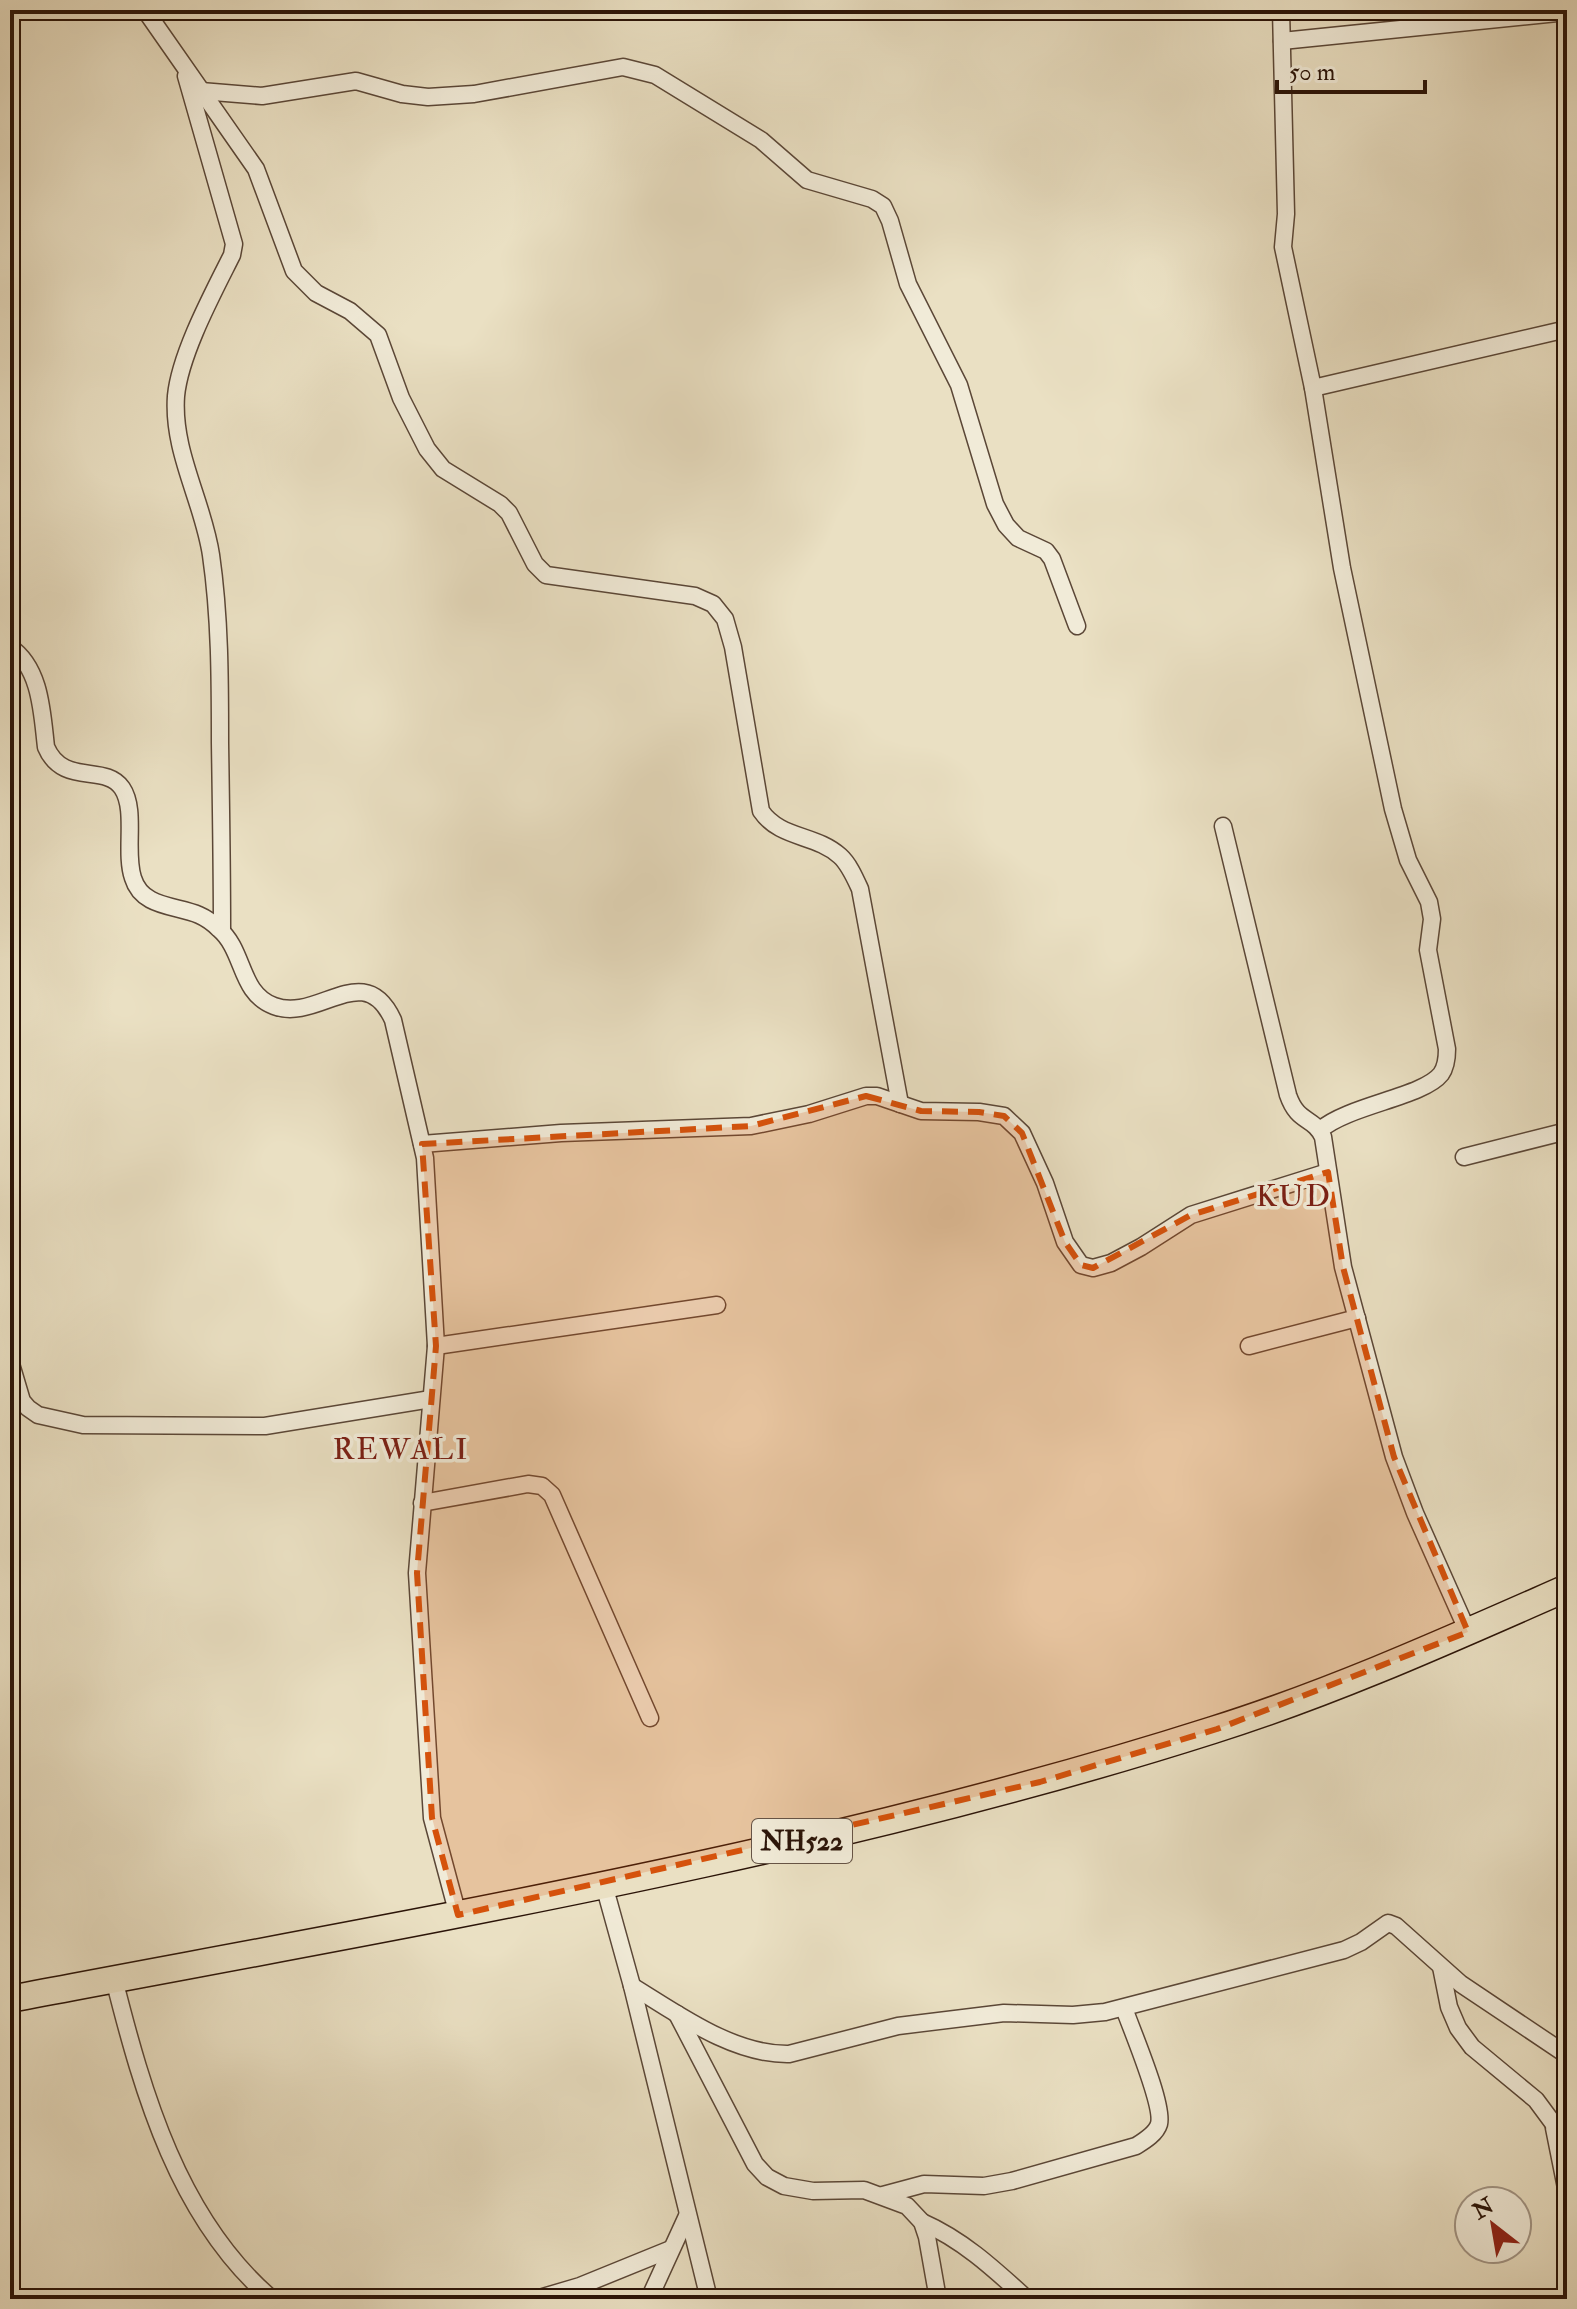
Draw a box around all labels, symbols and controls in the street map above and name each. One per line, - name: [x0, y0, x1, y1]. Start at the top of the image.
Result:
- scale bar: [1277, 44, 1425, 94]
- text: 50 m: [1289, 57, 1336, 88]
- district label: KUD: [1256, 1178, 1332, 1215]
- district label: REWALI: [333, 1431, 469, 1468]
- road number: NH522: [752, 1819, 852, 1863]
- north arrow: [1453, 2185, 1533, 2265]
- text: N: [1467, 2191, 1499, 2226]

